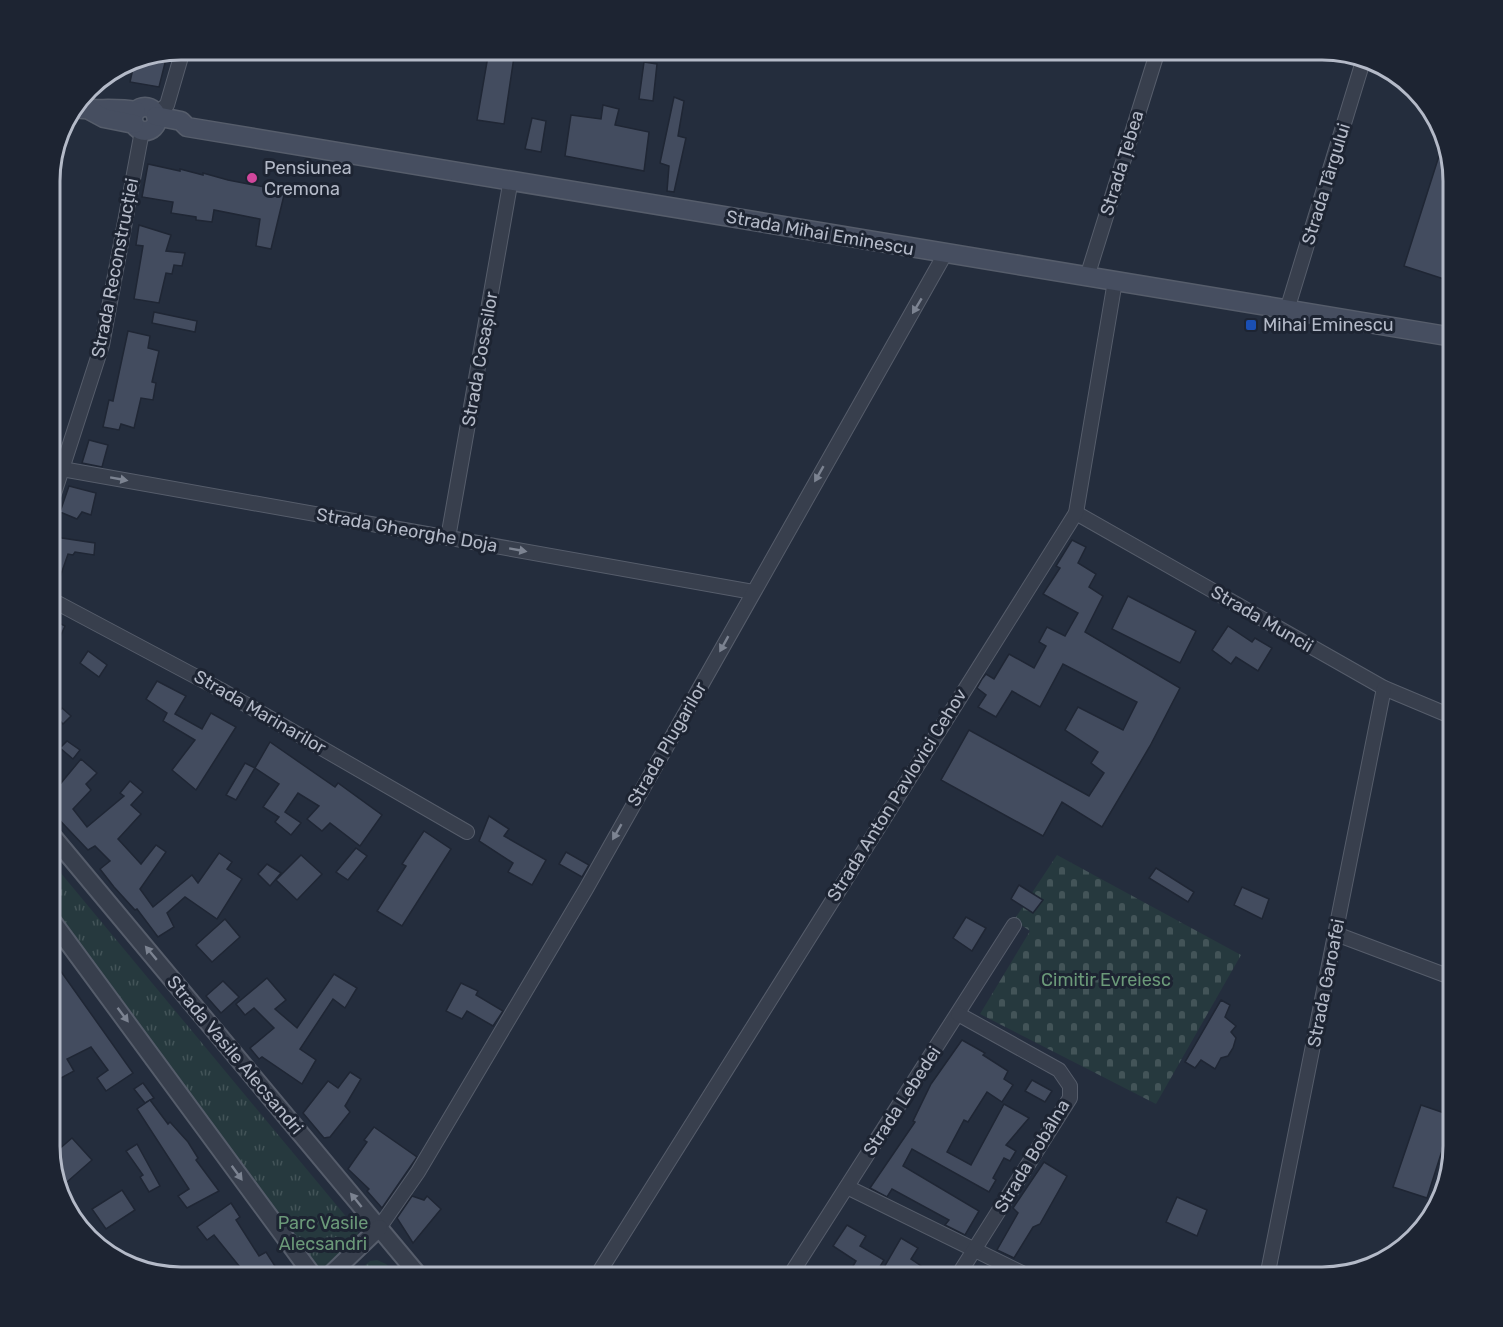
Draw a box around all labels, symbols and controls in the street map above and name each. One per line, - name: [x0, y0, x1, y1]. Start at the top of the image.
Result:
- street label: Strada Țebea: [1096, 108, 1148, 218]
- street label: Strada Târgului: [1297, 121, 1355, 247]
- place label: Pensiunea Cremona: [264, 157, 352, 200]
- marker: Pensiunea Cremona: [245, 171, 259, 185]
- street label: Strada Reconstrucției: [87, 176, 143, 360]
- street label: Strada Mihai Eminescu: [724, 206, 916, 260]
- street label: Strada Cosașilor: [457, 290, 503, 428]
- one-way arrow: [912, 298, 923, 314]
- place label: Mihai Eminescu: [1263, 314, 1394, 336]
- marker: Mihai Eminescu: [1244, 318, 1258, 332]
- one-way arrow: [814, 466, 824, 483]
- one-way arrow: [110, 475, 129, 484]
- street label: Strada Gheorghe Doja: [315, 503, 499, 557]
- one-way arrow: [509, 546, 528, 555]
- street label: Strada Muncii: [1207, 581, 1317, 657]
- one-way arrow: [719, 636, 729, 653]
- street label: Strada Marinarilor: [190, 665, 330, 759]
- street label: Strada Plugarilor: [622, 678, 712, 810]
- street label: Strada Anton Pavlovici Cehov: [822, 685, 972, 905]
- one-way arrow: [613, 824, 623, 841]
- street label: Strada Garoafei: [1303, 917, 1349, 1049]
- one-way arrow: [145, 946, 158, 961]
- park label: Cimitir Evreiesc: [1041, 969, 1171, 991]
- street label: Strada Vasile Alecsandri: [162, 971, 308, 1139]
- one-way arrow: [116, 1008, 128, 1023]
- street label: Strada Lebedei: [858, 1042, 946, 1160]
- street label: Strada Bobâlna: [990, 1095, 1074, 1217]
- one-way arrow: [231, 1165, 243, 1181]
- one-way arrow: [350, 1193, 363, 1208]
- park label: Parc Vasile Alecsandri: [278, 1212, 368, 1255]

